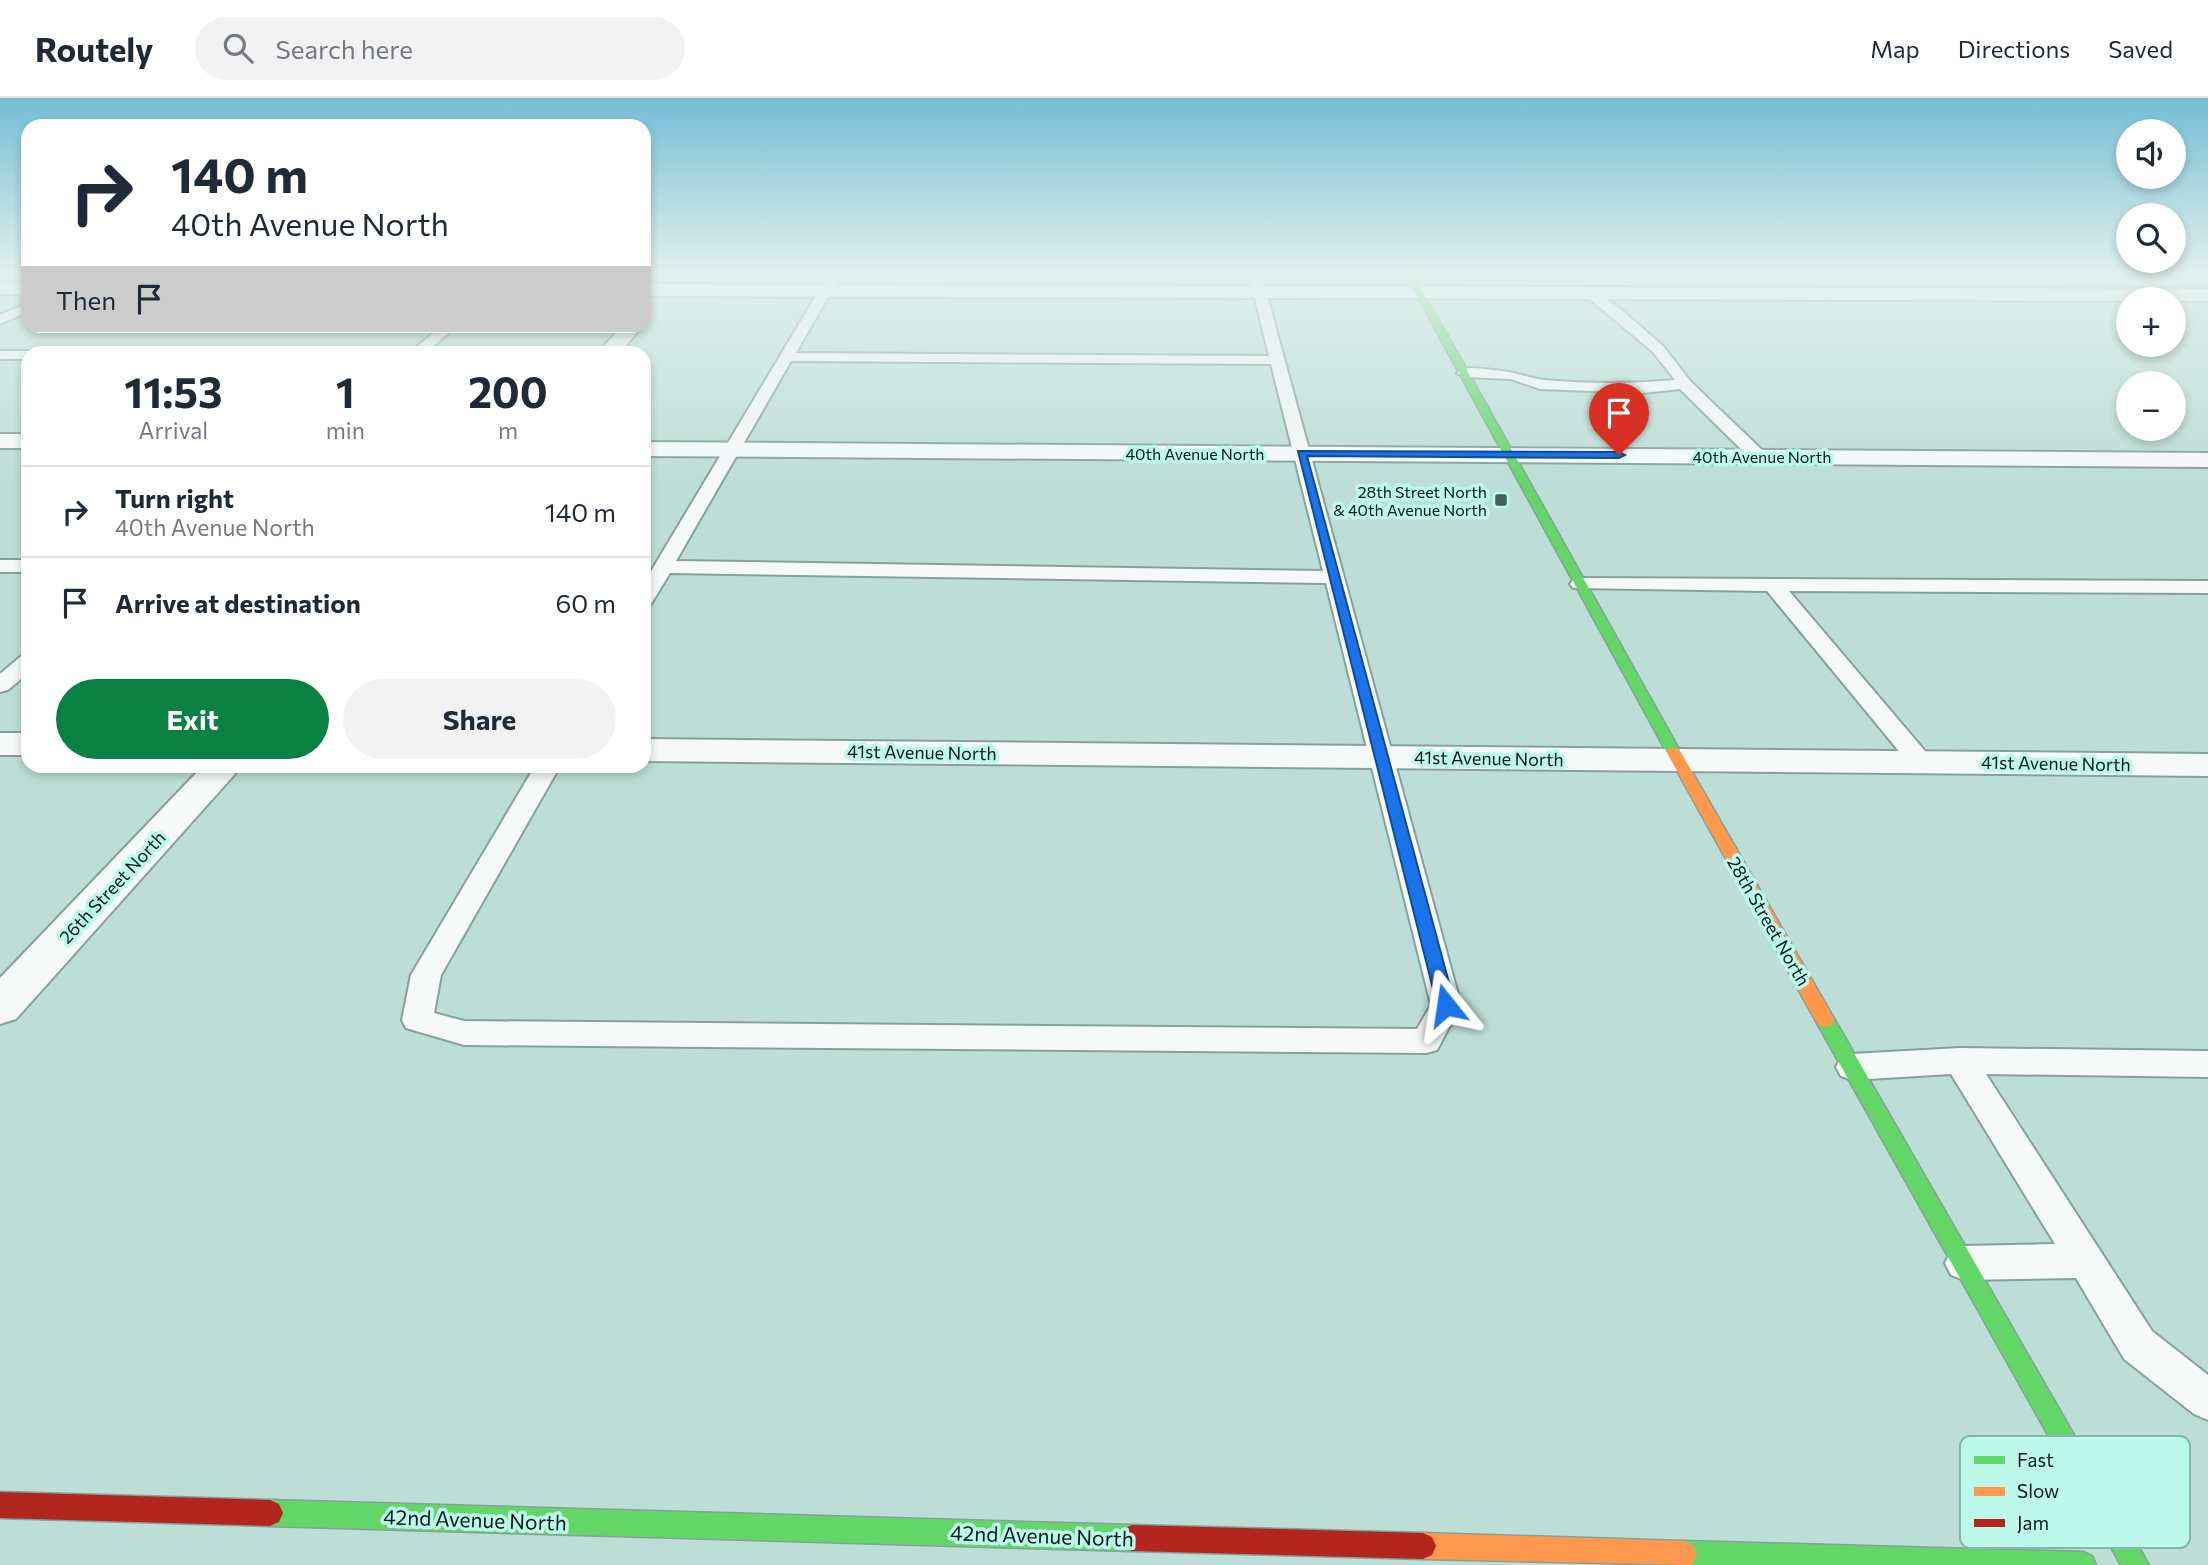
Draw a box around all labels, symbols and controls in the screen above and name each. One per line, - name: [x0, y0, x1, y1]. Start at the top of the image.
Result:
- search box: [195, 17, 685, 80]
- text: Routely: [35, 28, 153, 69]
- icon: search: [219, 29, 257, 67]
- text: Search here: [275, 33, 413, 64]
- text: Map: [1870, 34, 1920, 63]
- text: Directions: [1958, 34, 2070, 63]
- text: Saved: [2108, 34, 2173, 63]
- map controls: [2116, 119, 2186, 441]
- button: sound: [2116, 119, 2186, 189]
- text: 140 m: [171, 143, 308, 203]
- icon: right: [56, 147, 147, 238]
- text: 40th Avenue North: [171, 203, 449, 243]
- button: search: [2116, 203, 2186, 273]
- icon: arrive: [130, 280, 168, 318]
- text: Then: [56, 284, 116, 315]
- button: +: [2116, 287, 2186, 357]
- text: 11:53: [124, 365, 222, 417]
- text: 1: [336, 365, 355, 417]
- text: 200: [468, 365, 548, 417]
- button: −: [2116, 371, 2186, 441]
- pin: [1589, 383, 1649, 455]
- icon: arrive: [1600, 394, 1638, 432]
- text: Arrival: [139, 416, 208, 444]
- text: min: [326, 416, 365, 444]
- text: m: [498, 416, 518, 444]
- street label: 40th Avenue North: [1126, 444, 1264, 463]
- street label: 40th Avenue North: [1693, 447, 1831, 466]
- text: Turn right: [115, 482, 234, 513]
- place label: 28th Street North & 40th Avenue North: [1333, 482, 1487, 519]
- marker: 28th Street North & 40th Avenue North: [1493, 492, 1509, 508]
- icon: right: [56, 493, 94, 531]
- text: 140 m: [545, 496, 616, 527]
- text: 40th Avenue North: [115, 513, 315, 541]
- icon: arrive: [56, 584, 94, 622]
- text: Arrive at destination: [115, 587, 361, 618]
- text: 60 m: [556, 587, 616, 618]
- button: Exit: [56, 679, 329, 759]
- button: Share: [343, 679, 616, 759]
- street label: 41st Avenue North: [847, 740, 997, 764]
- street label: 41st Avenue North: [1414, 746, 1564, 770]
- street label: 41st Avenue North: [1981, 751, 2131, 775]
- street label: 26th Street North: [54, 826, 170, 948]
- street label: 28th Street North: [1723, 852, 1815, 990]
- position arrow: [1409, 968, 1483, 1042]
- legend: [1960, 1436, 2190, 1548]
- text: Fast: [2017, 1448, 2054, 1471]
- text: Slow: [2017, 1479, 2059, 1502]
- street label: 42nd Avenue North: [383, 1503, 567, 1535]
- text: Jam: [2017, 1511, 2049, 1534]
- street label: 42nd Avenue North: [950, 1519, 1134, 1551]

